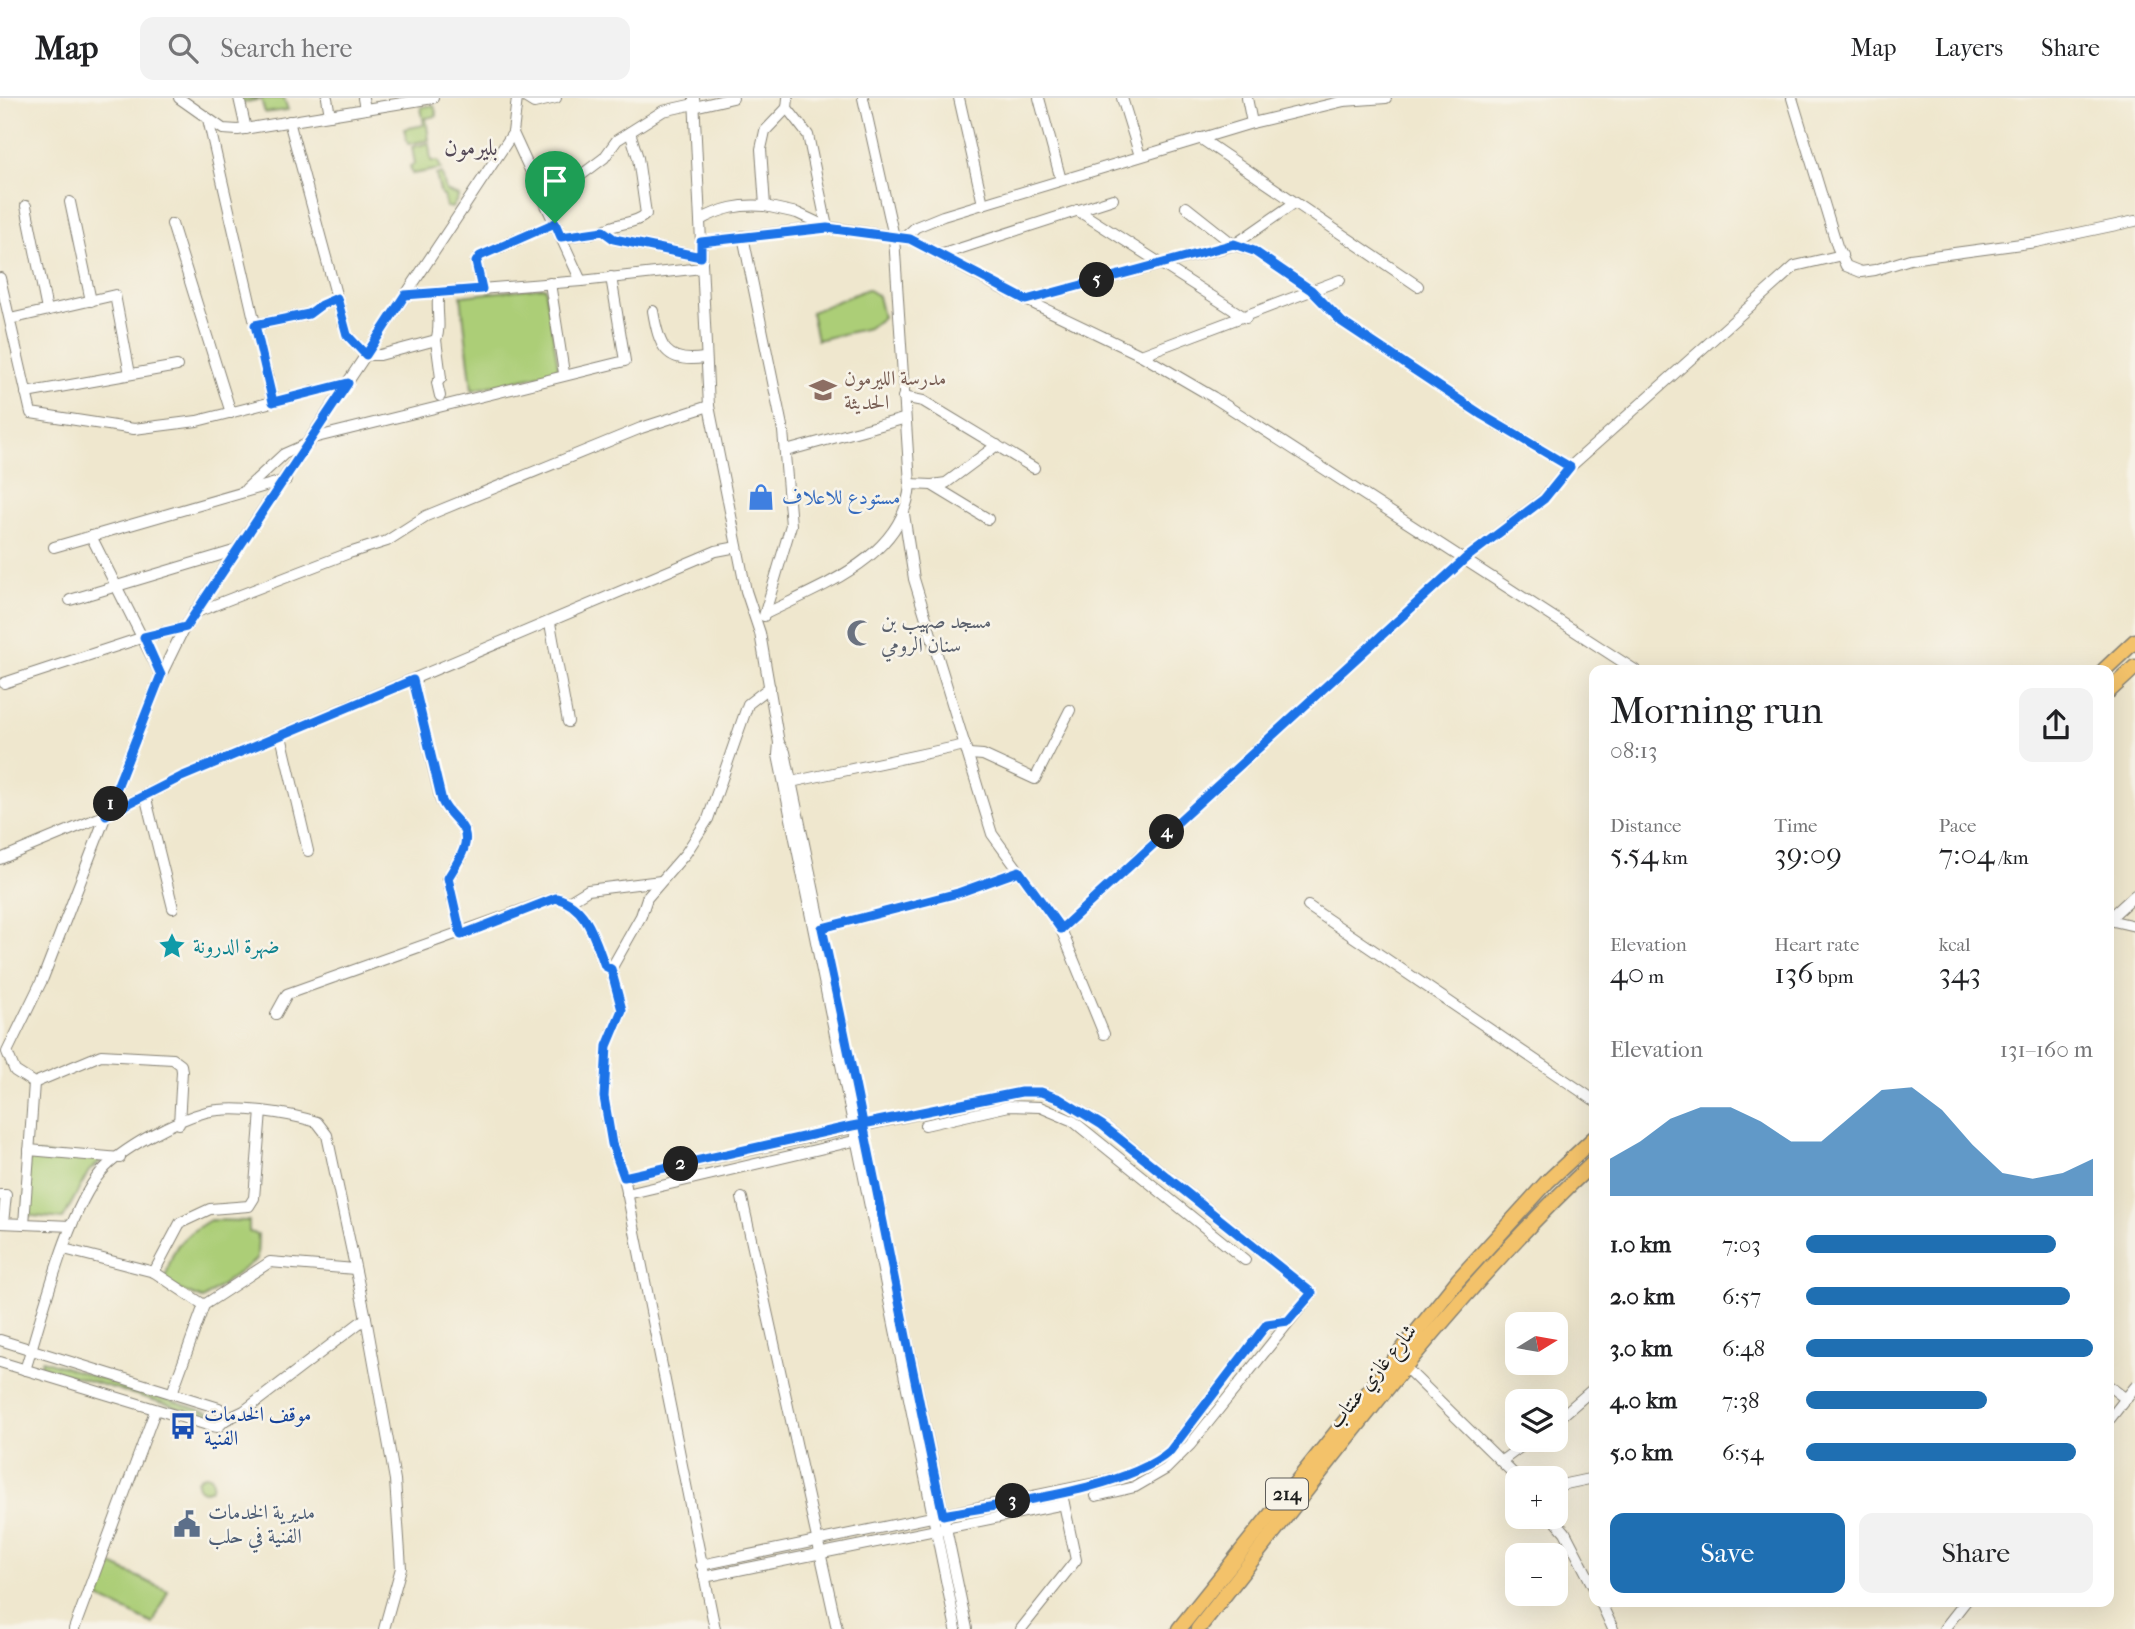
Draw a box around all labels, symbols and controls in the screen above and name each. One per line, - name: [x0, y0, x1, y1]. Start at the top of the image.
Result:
- search box: [140, 17, 630, 80]
- text: Map: [35, 29, 98, 68]
- icon: search: [164, 29, 202, 67]
- text: Search here: [220, 33, 352, 64]
- text: Map: [1851, 34, 1897, 62]
- text: Layers: [1935, 34, 2003, 62]
- text: Share: [2041, 34, 2100, 62]
- district label: بليرمون: [444, 133, 498, 162]
- pin: [525, 151, 585, 223]
- icon: arrive: [536, 162, 574, 200]
- pin: 5: [1080, 262, 1114, 298]
- text: 5: [1092, 268, 1101, 290]
- place label: مدرسة الليرمون الحديثة: [844, 366, 946, 415]
- school or university icon: مدرسة الليرمون الحديثة: [808, 375, 838, 405]
- shop icon: مستودع للاعلاف: [746, 482, 776, 512]
- place label: مستودع للاعلاف: [782, 485, 900, 515]
- place label: مسجد صهيب بن سنان الرومي: [881, 609, 991, 662]
- mosque icon: مسجد صهيب بن سنان الرومي: [845, 618, 875, 648]
- text: Morning run: [1610, 688, 1823, 733]
- button: share: [2019, 688, 2093, 762]
- text: 08:13: [1610, 737, 1657, 764]
- pin: 1: [94, 786, 128, 822]
- text: 1: [107, 792, 114, 814]
- pin: 4: [1150, 814, 1184, 850]
- text: Distance: [1610, 815, 1681, 837]
- text: Time: [1774, 815, 1818, 837]
- text: Pace: [1939, 815, 1977, 837]
- text: 4: [1161, 820, 1172, 842]
- text: 5.54: [1610, 837, 1658, 872]
- text: 39:09: [1774, 837, 1842, 872]
- text: 7:04: [1939, 837, 1994, 872]
- text: km: [1658, 847, 1688, 869]
- text: /km: [1994, 847, 2029, 869]
- place icon: ضهرة الدرونة: [157, 931, 187, 961]
- place label: ضهرة الدرونة: [193, 934, 280, 960]
- text: Elevation: [1610, 934, 1687, 956]
- text: Heart rate: [1774, 934, 1859, 956]
- text: kcal: [1939, 934, 1971, 956]
- text: 40: [1610, 956, 1644, 991]
- text: 136: [1774, 956, 1814, 991]
- text: 343: [1939, 956, 1981, 991]
- text: m: [1644, 966, 1664, 988]
- text: bpm: [1814, 966, 1854, 988]
- text: Elevation: [1610, 1036, 1703, 1063]
- text: 131–160 m: [2000, 1036, 2093, 1063]
- pin: 2: [664, 1146, 698, 1182]
- text: 2: [676, 1152, 685, 1174]
- text: 1.0 km: [1610, 1231, 1671, 1258]
- text: 7:03: [1722, 1231, 1761, 1258]
- text: 2.0 km: [1610, 1283, 1675, 1310]
- text: 6:57: [1722, 1283, 1761, 1310]
- north arrow: [1505, 1312, 1568, 1376]
- map controls: [1505, 1312, 1568, 1606]
- street label: شارع غازي عنتاب: [1323, 1319, 1426, 1437]
- text: 3.0 km: [1610, 1335, 1672, 1362]
- text: 6:48: [1722, 1335, 1765, 1362]
- text: 4.0 km: [1610, 1387, 1677, 1414]
- text: 7:38: [1722, 1387, 1760, 1414]
- button: layers: [1505, 1389, 1568, 1452]
- place label: موقف الخدمات الفنية: [204, 1402, 311, 1450]
- bus stop icon: موقف الخدمات الفنية: [168, 1411, 198, 1441]
- text: 5.0 km: [1610, 1439, 1673, 1466]
- text: 6:54: [1722, 1439, 1764, 1466]
- button: +: [1505, 1466, 1568, 1529]
- road number: 214: [1266, 1478, 1308, 1510]
- pin: 3: [996, 1484, 1030, 1518]
- text: 3: [1009, 1489, 1016, 1511]
- place label: مديرية الخدمات الفنية في حلب: [208, 1500, 315, 1553]
- public building icon: مديرية الخدمات الفنية في حلب: [172, 1509, 202, 1539]
- button: Save: [1610, 1513, 1845, 1593]
- button: Share: [1859, 1513, 2093, 1593]
- button: −: [1505, 1543, 1568, 1606]

